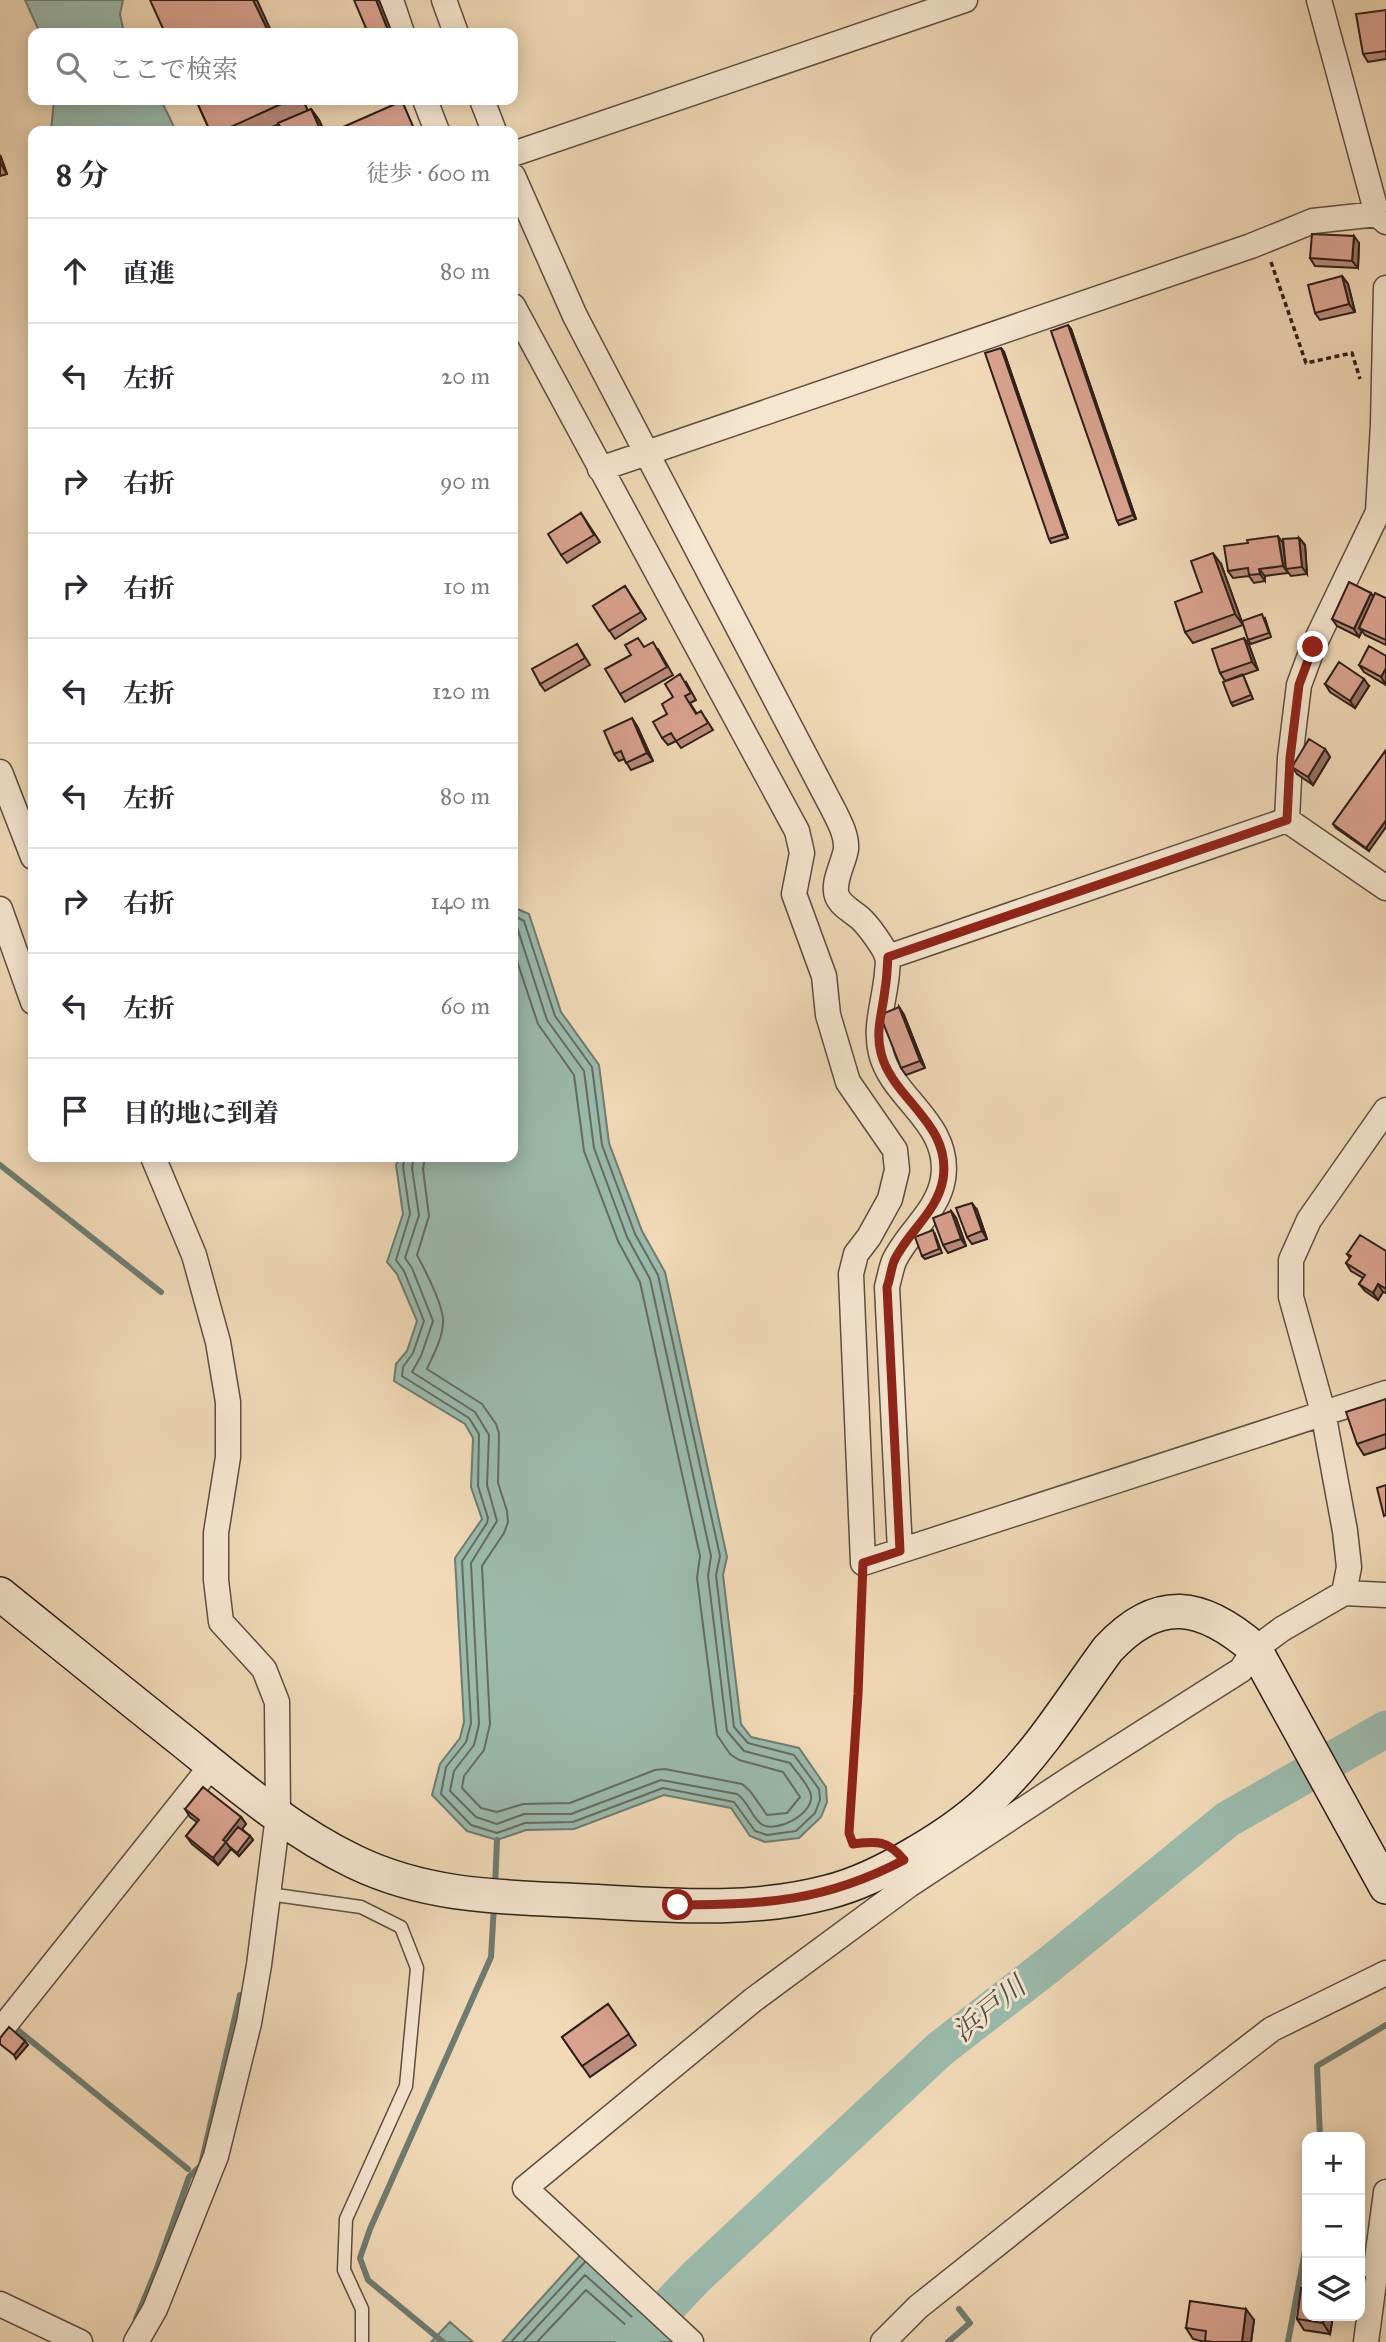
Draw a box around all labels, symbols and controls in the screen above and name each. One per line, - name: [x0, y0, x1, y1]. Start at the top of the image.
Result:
- search box: [28, 28, 518, 105]
- icon: search: [52, 48, 90, 86]
- text: ここで検索: [108, 53, 238, 85]
- text: 8 分: [56, 157, 108, 193]
- text: 徒歩 · 600 m: [366, 159, 490, 187]
- icon: ahead: [56, 252, 94, 290]
- text: 直進: [123, 257, 175, 289]
- text: 80 m: [440, 257, 490, 285]
- icon: left: [56, 357, 94, 395]
- text: 左折: [123, 362, 175, 394]
- text: 20 m: [441, 362, 490, 390]
- icon: right: [56, 462, 94, 500]
- text: 右折: [123, 467, 175, 499]
- text: 90 m: [440, 467, 490, 495]
- icon: right: [56, 567, 94, 605]
- text: 右折: [123, 572, 175, 604]
- text: 10 m: [443, 572, 490, 600]
- route end: [1297, 631, 1328, 662]
- icon: left: [56, 672, 94, 710]
- text: 左折: [123, 677, 175, 709]
- text: 120 m: [432, 677, 490, 705]
- icon: left: [56, 777, 94, 815]
- text: 左折: [123, 782, 175, 814]
- text: 80 m: [440, 782, 490, 810]
- icon: right: [56, 882, 94, 920]
- text: 右折: [123, 887, 175, 919]
- text: 140 m: [430, 887, 490, 915]
- icon: left: [56, 987, 94, 1025]
- text: 左折: [123, 992, 175, 1024]
- text: 60 m: [441, 992, 490, 1020]
- icon: arrive: [56, 1092, 94, 1130]
- text: 目的地に到着: [123, 1097, 279, 1129]
- route start: [662, 1889, 693, 1920]
- water label: 浜戸川: [945, 1967, 1035, 2049]
- map controls: [1302, 2132, 1365, 2321]
- button: +: [1302, 2132, 1365, 2195]
- button: −: [1302, 2195, 1365, 2258]
- button: layers: [1302, 2258, 1365, 2321]

